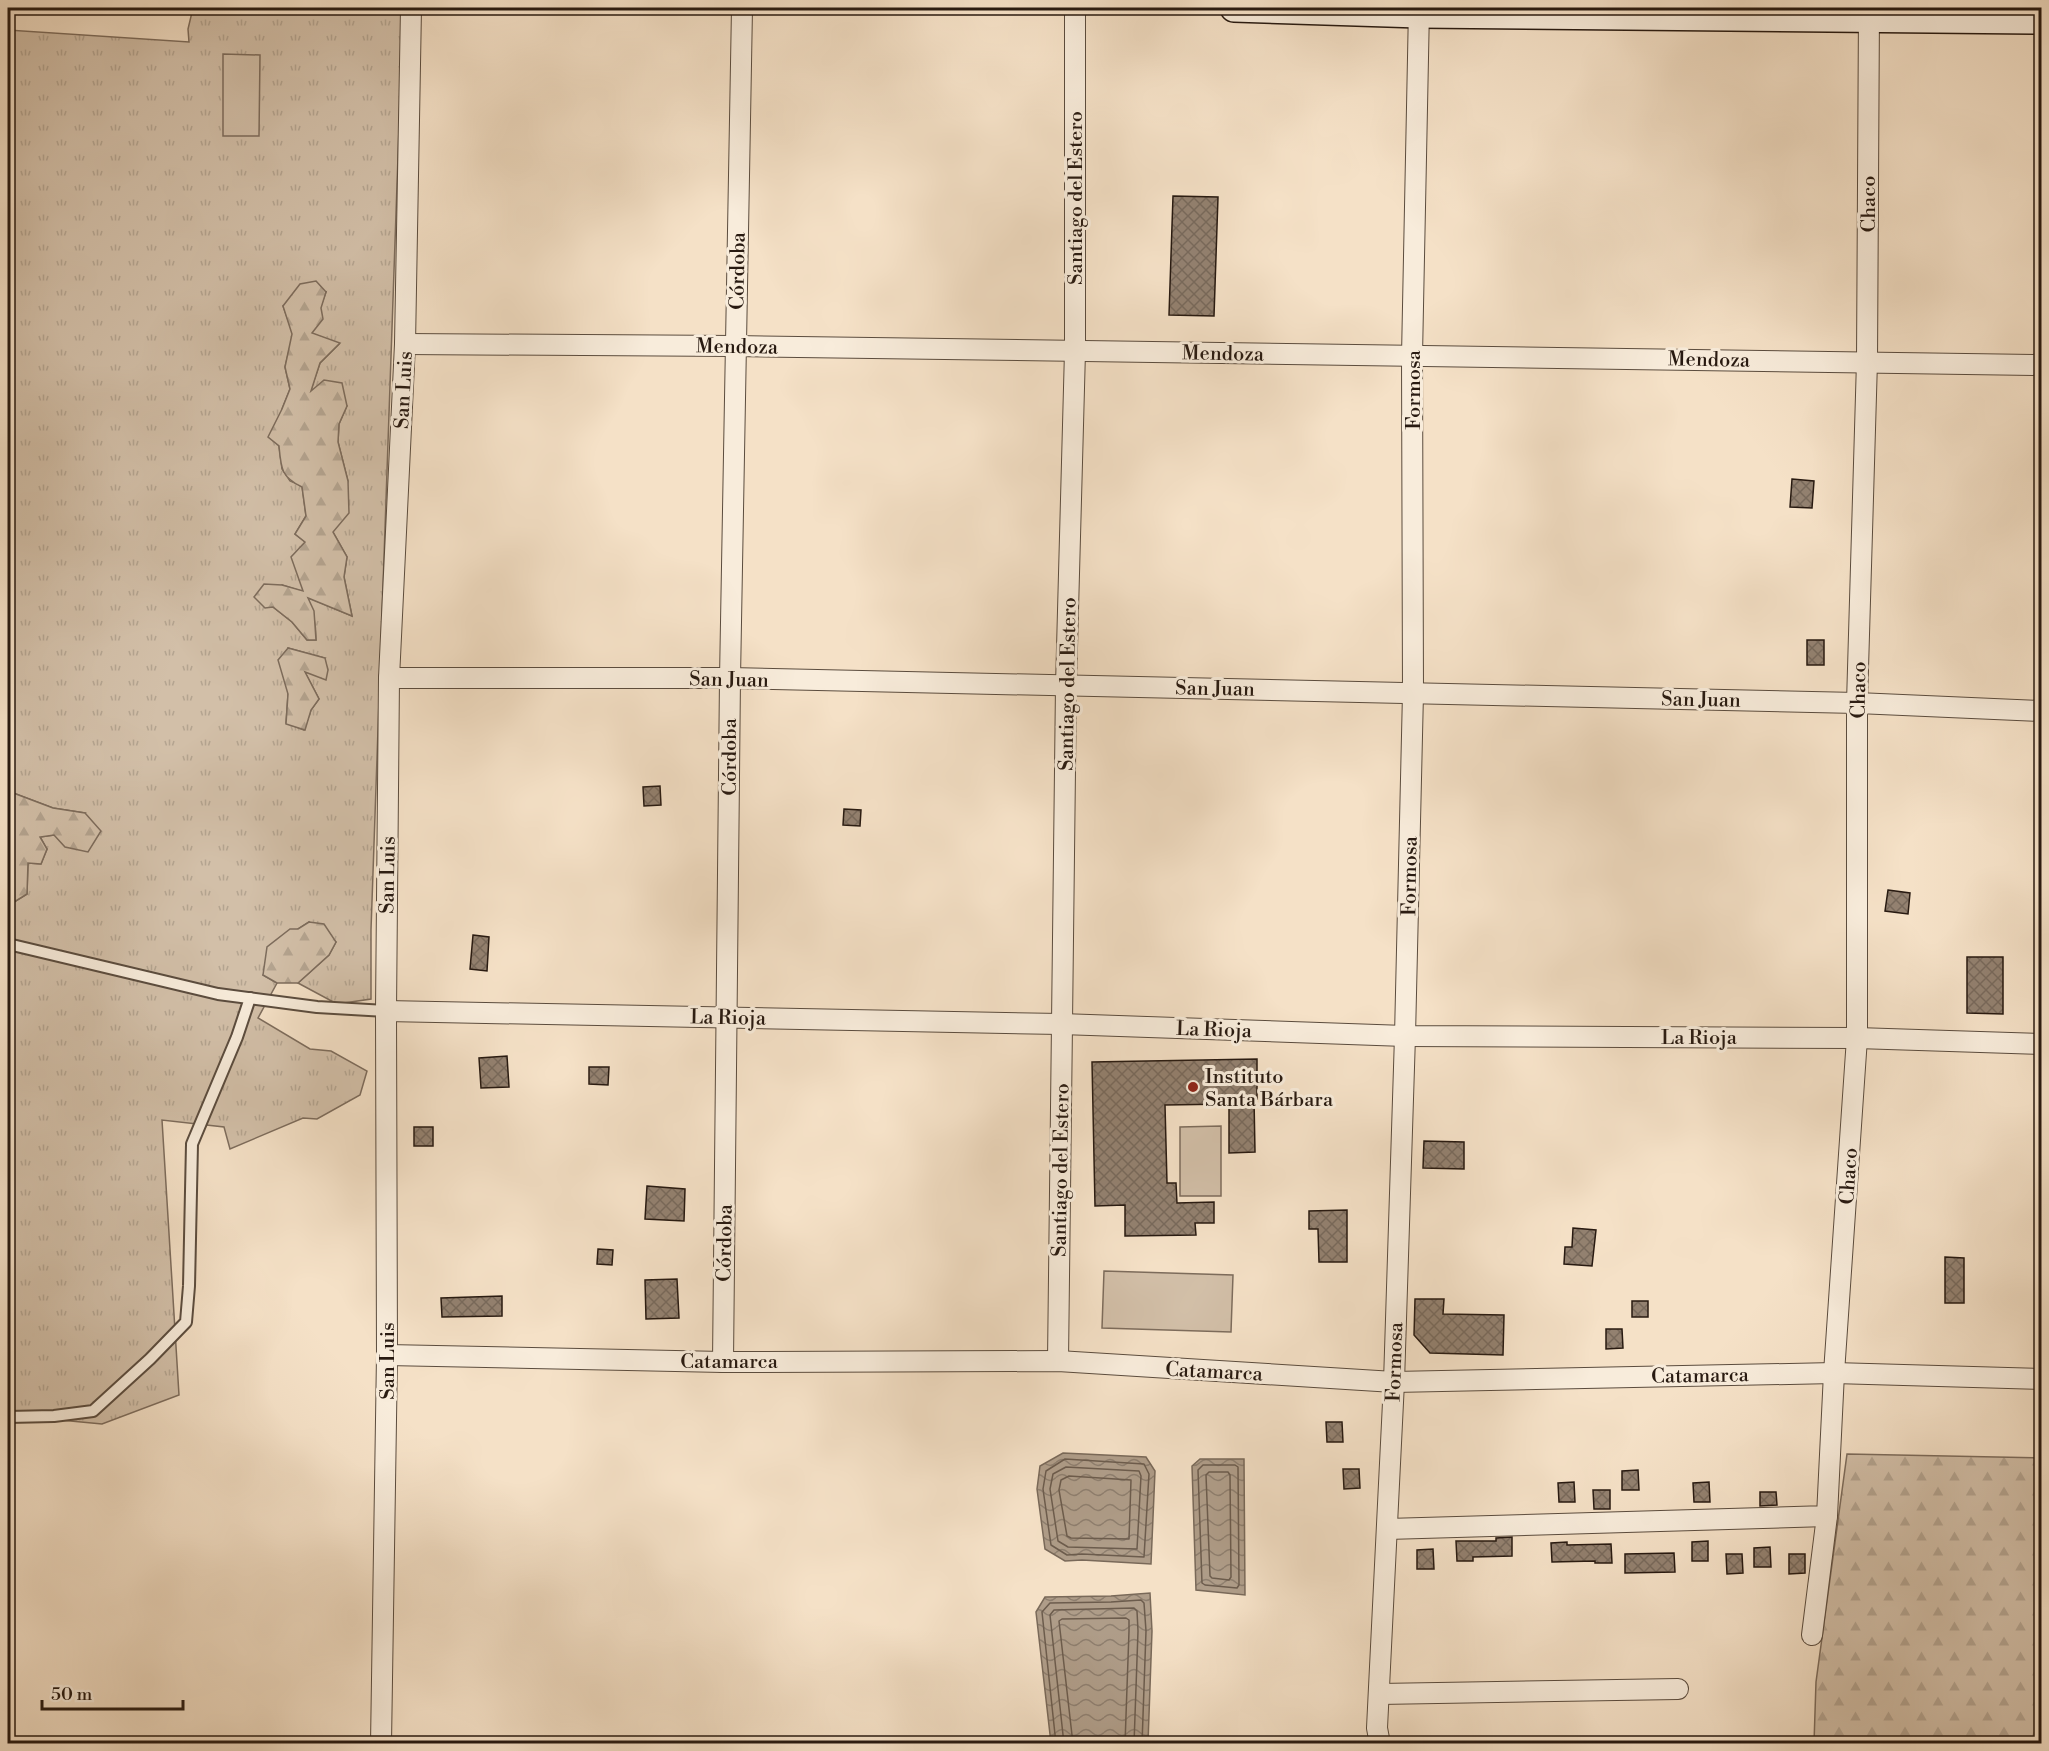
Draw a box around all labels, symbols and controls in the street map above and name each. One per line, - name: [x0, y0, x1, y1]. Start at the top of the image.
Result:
- street label: Santiago del Estero: [1064, 111, 1089, 285]
- street label: Chaco: [1857, 175, 1882, 233]
- street label: Córdoba: [725, 231, 752, 310]
- street label: Mendoza: [696, 334, 779, 361]
- street label: Mendoza: [1182, 341, 1265, 368]
- street label: Mendoza: [1668, 347, 1751, 374]
- street label: Formosa: [1402, 349, 1427, 430]
- street label: San Luis: [390, 351, 419, 429]
- street label: Santiago del Estero: [1054, 597, 1083, 771]
- street label: Chaco: [1847, 661, 1872, 719]
- street label: San Juan: [689, 667, 769, 694]
- street label: San Juan: [1175, 676, 1255, 703]
- street label: San Juan: [1661, 687, 1741, 714]
- street label: Córdoba: [718, 717, 743, 796]
- street label: Formosa: [1397, 835, 1424, 916]
- street label: San Luis: [375, 836, 402, 914]
- street label: La Rioja: [690, 1005, 767, 1032]
- street label: La Rioja: [1176, 1017, 1253, 1044]
- street label: La Rioja: [1661, 1026, 1738, 1051]
- place label: Instituto Santa Bárbara: [1205, 1065, 1334, 1113]
- marker: Instituto Santa Bárbara: [1186, 1080, 1200, 1094]
- street label: Santiago del Estero: [1047, 1083, 1076, 1257]
- street label: Chaco: [1835, 1147, 1864, 1205]
- street label: Córdoba: [712, 1203, 739, 1282]
- street label: Formosa: [1382, 1321, 1409, 1402]
- street label: San Luis: [376, 1322, 401, 1400]
- street label: Catamarca: [680, 1350, 779, 1375]
- street label: Catamarca: [1165, 1357, 1264, 1388]
- street label: Catamarca: [1651, 1363, 1750, 1390]
- scale bar: [42, 1673, 183, 1711]
- text: 50 m: [51, 1683, 93, 1706]

